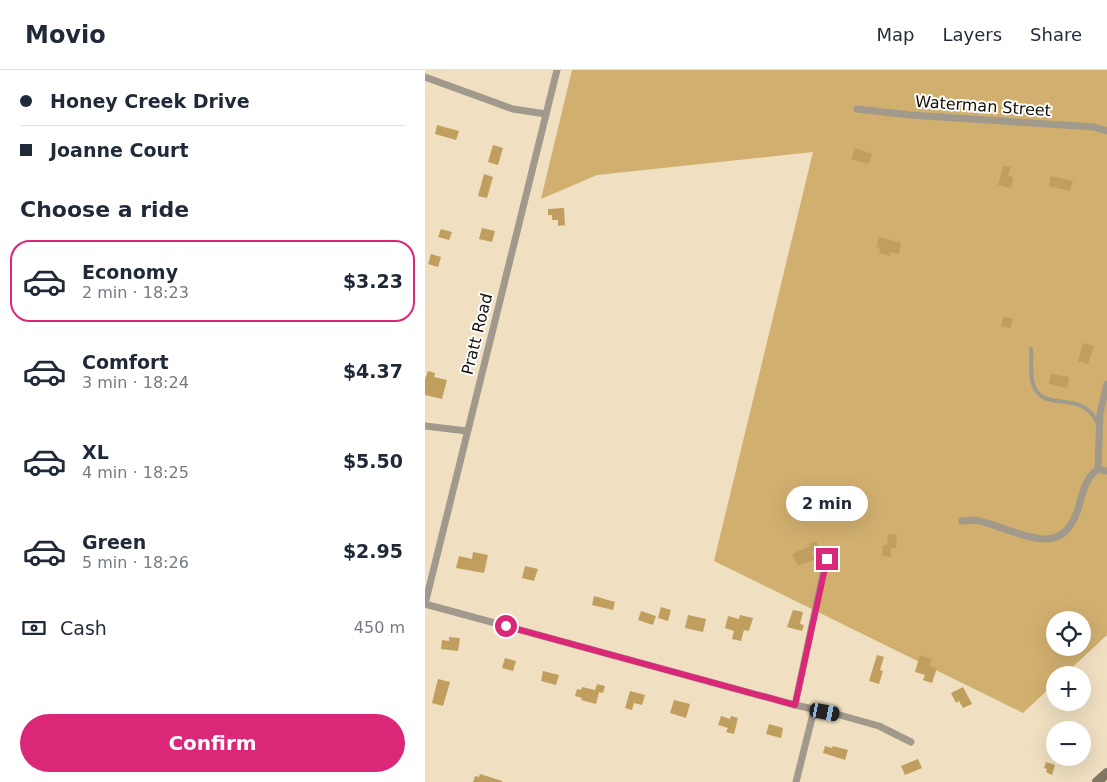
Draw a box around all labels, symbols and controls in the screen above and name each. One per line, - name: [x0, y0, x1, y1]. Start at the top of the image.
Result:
- text: Movio: [25, 21, 106, 49]
- text: Map: [876, 24, 914, 45]
- text: Layers: [942, 24, 1002, 45]
- text: Share: [1030, 24, 1082, 45]
- text: Honey Creek Drive: [50, 90, 250, 112]
- street label: Waterman Street: [914, 92, 1052, 120]
- text: Joanne Court: [50, 139, 188, 161]
- text: Choose a ride: [20, 197, 189, 222]
- icon: car: [22, 259, 67, 304]
- text: Economy: [82, 261, 178, 283]
- text: $3.23: [343, 270, 403, 292]
- text: 2 min · 18:23: [82, 283, 189, 302]
- street label: Pratt Road: [458, 291, 496, 377]
- icon: car: [22, 349, 67, 394]
- text: Comfort: [82, 351, 169, 373]
- text: $4.37: [343, 360, 403, 382]
- text: 3 min · 18:24: [82, 373, 189, 392]
- icon: car: [22, 439, 67, 484]
- text: XL: [82, 441, 109, 463]
- text: $5.50: [343, 450, 403, 472]
- text: 4 min · 18:25: [82, 463, 189, 482]
- callout: 2 min: [786, 486, 868, 522]
- text: 2 min: [802, 494, 852, 513]
- icon: car: [22, 529, 67, 574]
- text: Green: [82, 531, 146, 553]
- text: $2.95: [343, 540, 403, 562]
- route end: [816, 548, 838, 570]
- text: 5 min · 18:26: [82, 553, 189, 572]
- map controls: [1046, 611, 1091, 766]
- button: locate: [1046, 611, 1091, 656]
- icon: cash: [20, 614, 48, 642]
- route start: [495, 615, 517, 637]
- text: Cash: [60, 617, 107, 639]
- text: 450 m: [354, 618, 405, 637]
- button: +: [1046, 666, 1091, 711]
- car: [808, 702, 841, 722]
- button: Confirm: [20, 714, 405, 772]
- button: −: [1046, 721, 1091, 766]

